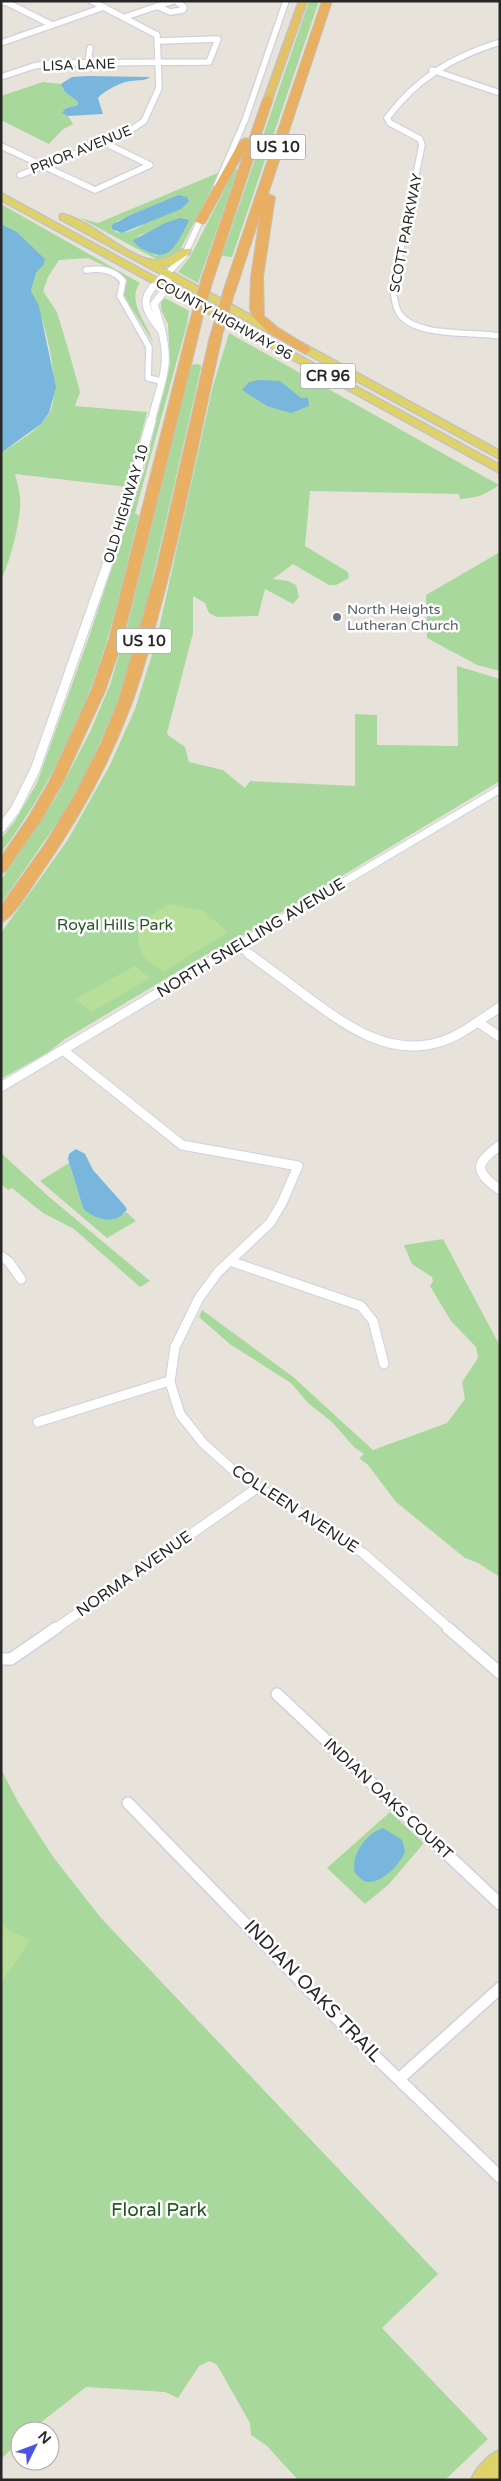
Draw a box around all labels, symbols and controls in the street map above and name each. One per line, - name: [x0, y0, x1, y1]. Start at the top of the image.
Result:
- street label: LISA LANE: [42, 55, 116, 75]
- street label: PRIOR AVENUE: [28, 122, 134, 178]
- road number: US 10: [250, 134, 306, 160]
- street label: SCOTT PARKWAY: [386, 172, 426, 294]
- street label: COUNTY HIGHWAY 96: [153, 274, 296, 364]
- road number: CR 96: [300, 364, 356, 388]
- street label: OLD HIGHWAY 10: [100, 442, 152, 565]
- place label: North Heights Lutheran Church: [347, 601, 459, 634]
- marker: North Heights Lutheran Church: [331, 611, 343, 623]
- road number: US 10: [116, 628, 172, 654]
- street label: NORTH SNELLING AVENUE: [153, 874, 349, 1002]
- park label: Royal Hills Park: [57, 915, 174, 935]
- street label: COLLEEN AVENUE: [228, 1460, 362, 1558]
- street label: NORMA AVENUE: [72, 1527, 196, 1621]
- street label: INDIAN OAKS COURT: [319, 1734, 457, 1864]
- street label: INDIAN OAKS TRAIL: [239, 1915, 387, 2067]
- park label: Floral Park: [111, 2199, 207, 2221]
- north arrow: [10, 2421, 60, 2471]
- text: N: [34, 2428, 54, 2448]

